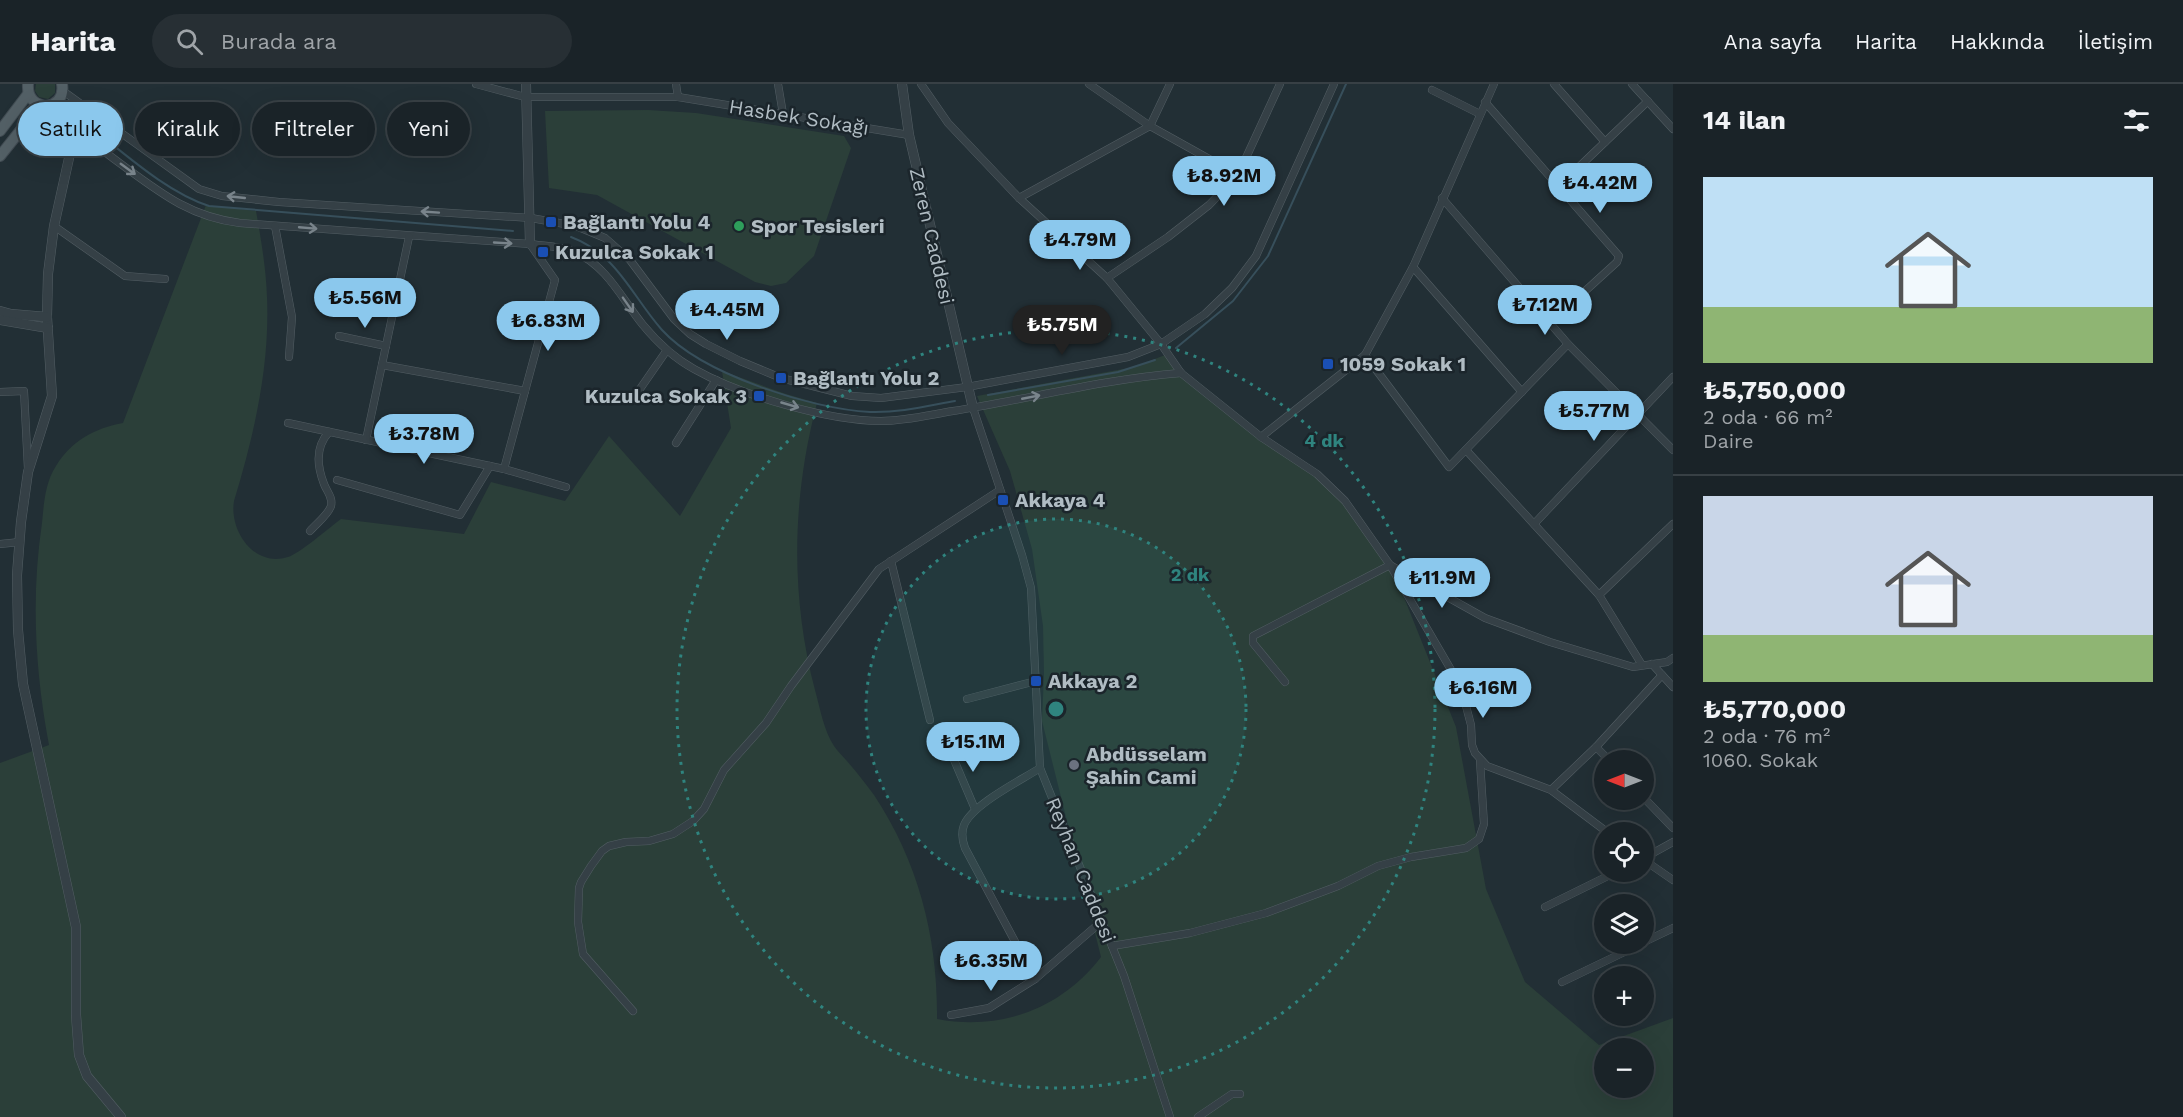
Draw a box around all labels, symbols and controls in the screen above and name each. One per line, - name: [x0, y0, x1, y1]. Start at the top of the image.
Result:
- search box: [152, 14, 572, 68]
- text: Harita: [30, 25, 116, 58]
- icon: search: [173, 25, 206, 58]
- text: Burada ara: [221, 29, 337, 54]
- text: Ana sayfa: [1724, 29, 1822, 54]
- text: Harita: [1855, 29, 1917, 54]
- text: Hakkında: [1950, 29, 2045, 54]
- text: İletişim: [2078, 29, 2153, 54]
- street label: Hasbek Sokağı: [727, 94, 871, 140]
- chip: Satılık: [18, 102, 123, 156]
- chip: Kiralık: [135, 102, 240, 156]
- chip: Filtreler: [252, 102, 375, 156]
- chip: Yeni: [387, 102, 470, 156]
- icon: filters: [2120, 104, 2153, 137]
- text: 14 ilan: [1703, 105, 1786, 135]
- pin: ₺8.92M: [1175, 156, 1273, 207]
- one-way arrow: [119, 163, 135, 175]
- text: ₺8.92M: [1187, 163, 1261, 187]
- pin: ₺4.42M: [1551, 163, 1649, 214]
- street label: Zeren Caddesi: [905, 165, 959, 307]
- text: ₺4.42M: [1562, 170, 1638, 194]
- one-way arrow: [226, 191, 246, 202]
- one-way arrow: [421, 206, 441, 217]
- place label: Bağlantı Yolu 4: [563, 210, 710, 234]
- place label: Spor Tesisleri: [751, 214, 885, 238]
- marker: Bağlantı Yolu 4: [544, 215, 558, 229]
- icon: home: [1874, 216, 1982, 324]
- marker: Spor Tesisleri: [732, 219, 746, 233]
- pin: ₺4.79M: [1031, 220, 1129, 271]
- one-way arrow: [298, 223, 318, 234]
- text: ₺4.79M: [1043, 227, 1117, 251]
- one-way arrow: [492, 237, 512, 248]
- place label: Kuzulca Sokak 1: [555, 240, 714, 264]
- marker: Kuzulca Sokak 1: [536, 245, 550, 259]
- pin: ₺5.56M: [316, 278, 414, 329]
- text: ₺5.56M: [328, 285, 402, 309]
- pin: ₺7.12M: [1496, 285, 1594, 336]
- pin: ₺4.45M: [678, 290, 776, 341]
- text: ₺7.12M: [1512, 292, 1578, 316]
- one-way arrow: [622, 296, 634, 313]
- text: ₺4.45M: [689, 297, 765, 321]
- pin: ₺6.83M: [499, 301, 597, 352]
- pin: ₺5.75M: [1013, 305, 1111, 356]
- text: ₺6.83M: [511, 308, 585, 332]
- text: ₺5.75M: [1026, 312, 1098, 336]
- place label: 1059 Sokak 1: [1340, 352, 1466, 376]
- marker: 1059 Sokak 1: [1321, 357, 1335, 371]
- place label: Bağlantı Yolu 2: [793, 366, 939, 390]
- marker: Bağlantı Yolu 2: [774, 371, 788, 385]
- text: ₺5,750,000: [1703, 375, 1846, 405]
- place label: Kuzulca Sokak 3: [585, 384, 747, 408]
- marker: Kuzulca Sokak 3: [752, 389, 766, 403]
- one-way arrow: [1020, 391, 1040, 402]
- pin: ₺5.77M: [1545, 391, 1643, 442]
- text: ₺5.77M: [1558, 398, 1630, 422]
- one-way arrow: [780, 400, 799, 411]
- text: 2 oda · 66 m²: [1703, 405, 1833, 429]
- pin: ₺3.78M: [375, 414, 473, 465]
- text: ₺3.78M: [388, 421, 460, 445]
- text: Daire: [1703, 429, 1753, 453]
- text: 4 dk: [1304, 430, 1344, 451]
- place label: Akkaya 4: [1015, 488, 1105, 512]
- marker: Akkaya 4: [996, 493, 1010, 507]
- icon: home: [1874, 535, 1982, 643]
- pin: ₺11.9M: [1393, 558, 1491, 609]
- text: 2 dk: [1171, 564, 1210, 585]
- text: ₺11.9M: [1408, 565, 1476, 589]
- pin: ₺6.16M: [1434, 668, 1532, 719]
- place label: Akkaya 2: [1048, 669, 1137, 693]
- marker: Akkaya 2: [1029, 674, 1043, 688]
- text: ₺6.16M: [1448, 675, 1518, 699]
- text: ₺5,770,000: [1703, 694, 1846, 724]
- centre of rings: [1046, 699, 1066, 719]
- pin: ₺15.1M: [924, 722, 1022, 773]
- text: 2 oda · 76 m²: [1703, 724, 1830, 748]
- text: ₺15.1M: [940, 729, 1006, 753]
- place label: Abdüsselam Şahin Cami: [1086, 742, 1207, 789]
- text: 1060. Sokak: [1703, 748, 1818, 772]
- north arrow: [1594, 750, 1654, 810]
- map controls: [1594, 750, 1654, 1098]
- marker: Abdüsselam Şahin Cami: [1067, 758, 1081, 772]
- street label: Reyhan Caddesi: [1041, 794, 1121, 946]
- button: locate: [1594, 822, 1654, 882]
- button: layers: [1594, 894, 1654, 954]
- pin: ₺6.35M: [942, 941, 1040, 992]
- text: ₺6.35M: [954, 948, 1028, 972]
- button: +: [1594, 966, 1654, 1026]
- button: −: [1594, 1038, 1654, 1098]

